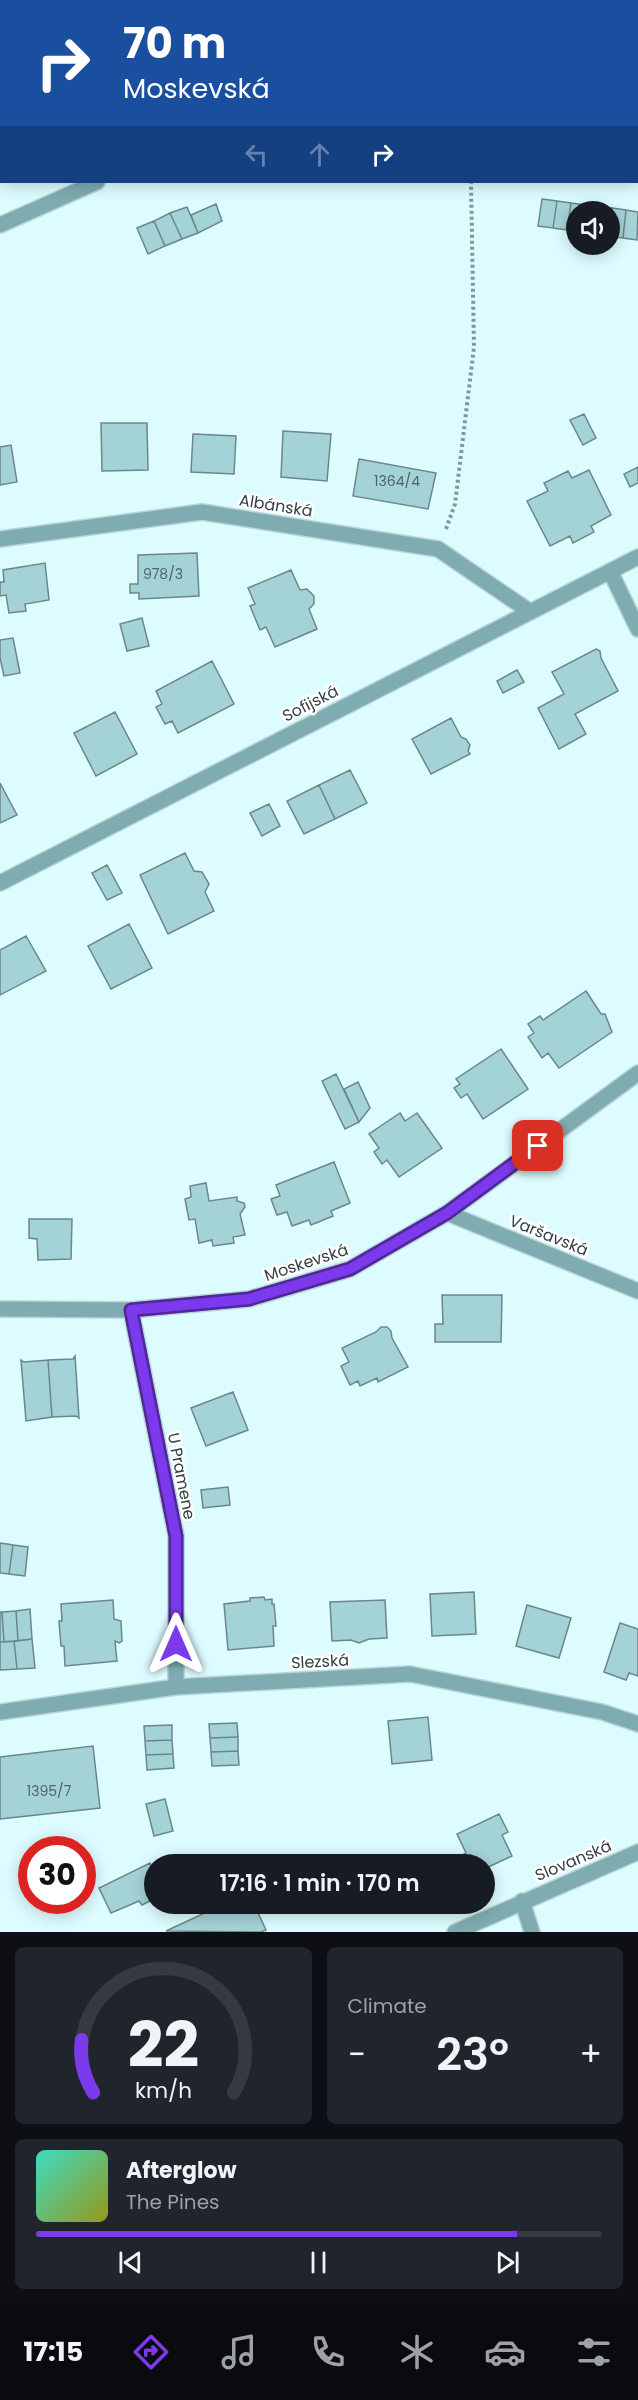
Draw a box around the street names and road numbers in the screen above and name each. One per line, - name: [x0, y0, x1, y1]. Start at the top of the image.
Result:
- street label: Albánská: [238, 488, 314, 523]
- street label: Sofijská: [278, 680, 342, 727]
- street label: Varšavská: [506, 1209, 592, 1262]
- street label: Moskevská: [261, 1238, 351, 1287]
- street label: U Pramene: [162, 1431, 201, 1521]
- street label: Slezská: [290, 1648, 350, 1674]
- street label: Slovanská: [531, 1834, 615, 1887]

